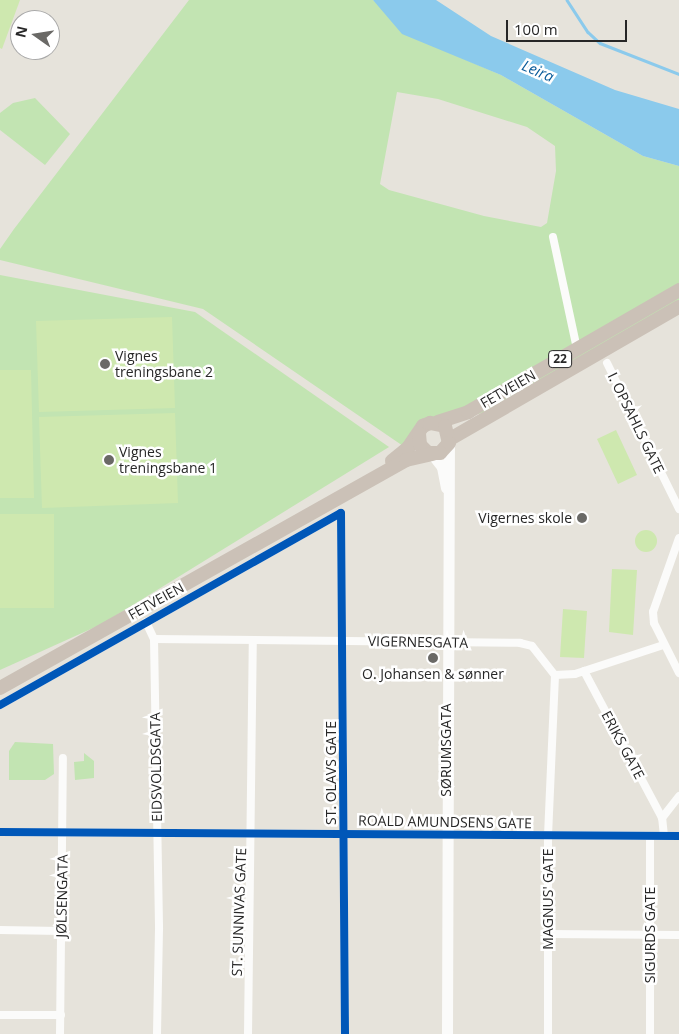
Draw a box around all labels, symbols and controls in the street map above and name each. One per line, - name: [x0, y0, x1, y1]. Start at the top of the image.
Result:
- north arrow: [10, 10, 60, 60]
- scale bar: [509, 10, 630, 42]
- text: 100 m: [514, 19, 558, 39]
- text: N: [10, 24, 31, 39]
- water label: Leira: [519, 56, 557, 86]
- place label: Vignes treningsbane 2: [115, 348, 213, 381]
- road number: 22: [548, 349, 572, 368]
- marker: Vignes treningsbane 2: [99, 358, 111, 370]
- street label: FETVEIEN: [477, 366, 539, 412]
- street label: I. OPSAHLS GATE: [604, 370, 668, 476]
- place label: Vignes treningsbane 1: [119, 444, 217, 477]
- marker: Vignes treningsbane 1: [103, 454, 115, 466]
- place label: Vigernes skole: [478, 510, 572, 526]
- marker: Vigernes skole: [576, 512, 588, 524]
- street label: FETVEIEN: [125, 579, 187, 623]
- street label: VIGERNESGATA: [368, 633, 468, 651]
- marker: O. Johansen & sønner: [427, 652, 439, 664]
- place label: O. Johansen & sønner: [362, 666, 504, 682]
- street label: SØRUMSGATA: [438, 703, 454, 797]
- street label: ERIKS GATE: [598, 708, 648, 782]
- street label: EIDSVOLDSGATA: [147, 712, 165, 822]
- street label: ST. OLAVS GATE: [323, 721, 339, 825]
- street label: ROALD AMUNDSENS GATE: [358, 812, 532, 832]
- street label: ST. SUNNIVAS GATE: [228, 847, 250, 977]
- street label: MAGNUS' GATE: [540, 848, 556, 950]
- street label: JØLSENGATA: [53, 854, 71, 938]
- street label: SIGURDS GATE: [642, 887, 658, 983]

